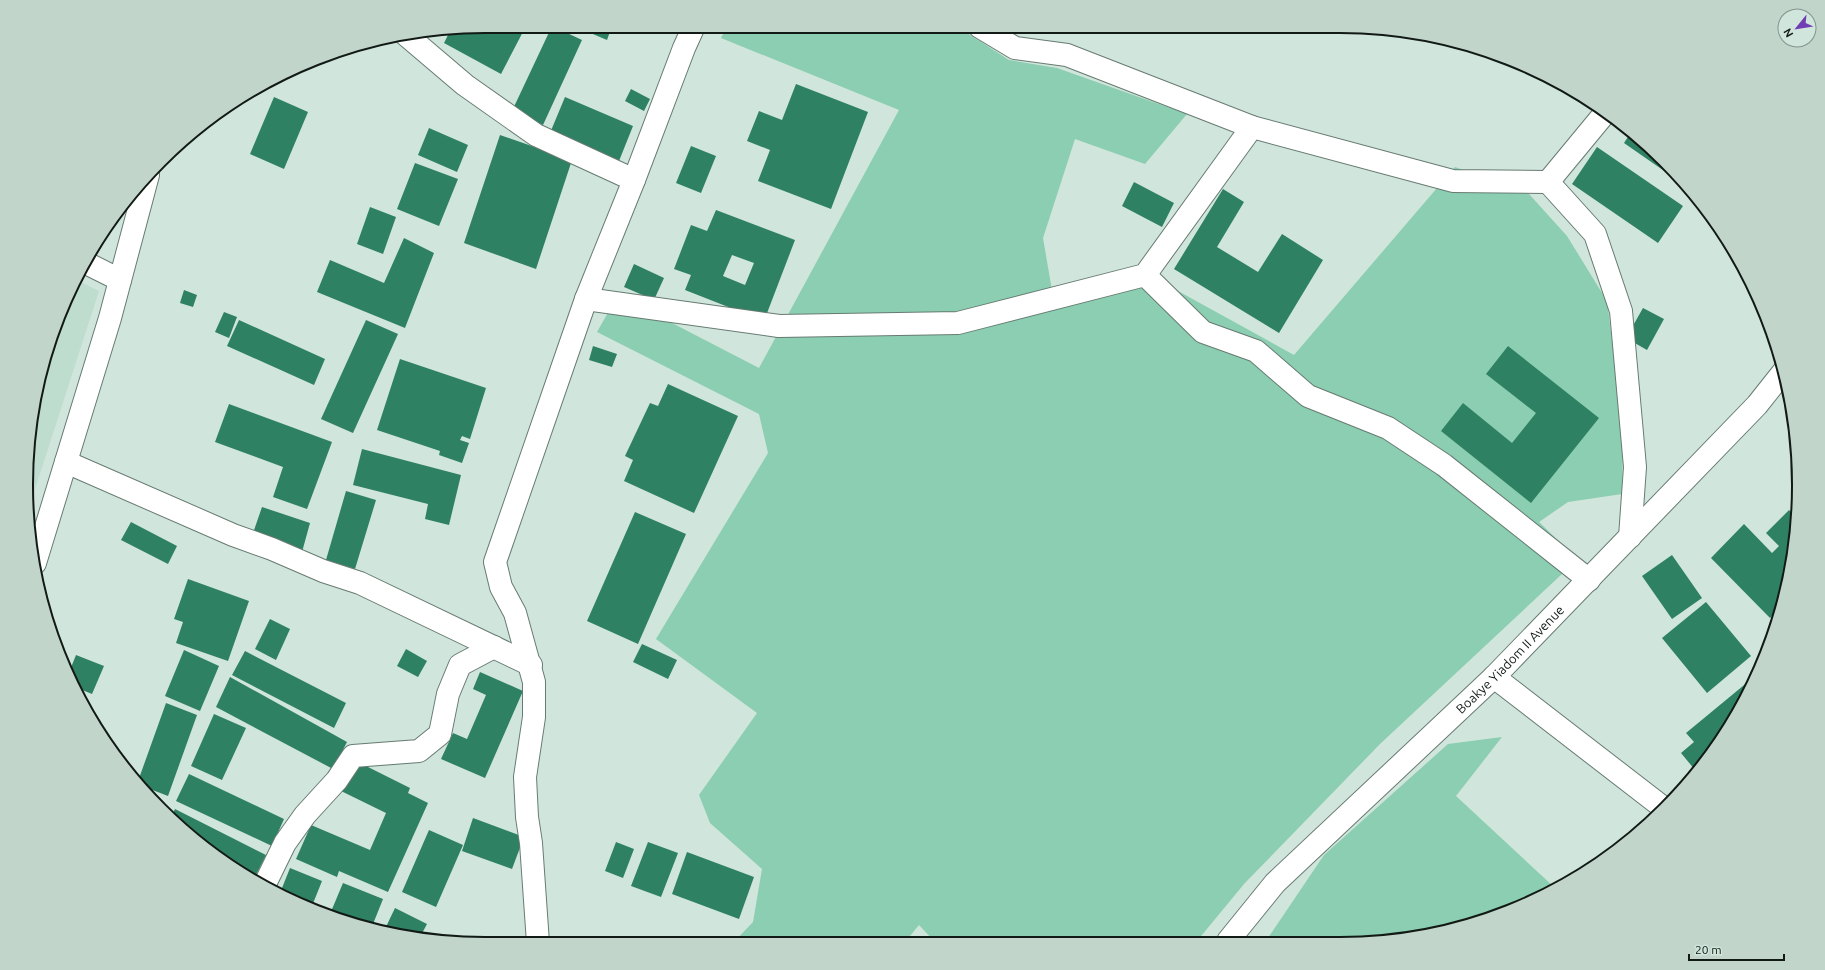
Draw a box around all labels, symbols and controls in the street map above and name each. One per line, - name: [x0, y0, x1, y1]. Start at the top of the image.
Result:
- north arrow: [1777, 8, 1817, 48]
- text: N: [1781, 26, 1796, 40]
- street label: Boakye Yiadom II Avenue: [1453, 602, 1566, 716]
- scale bar: [1689, 936, 1784, 962]
- text: 20 m: [1695, 943, 1722, 956]

